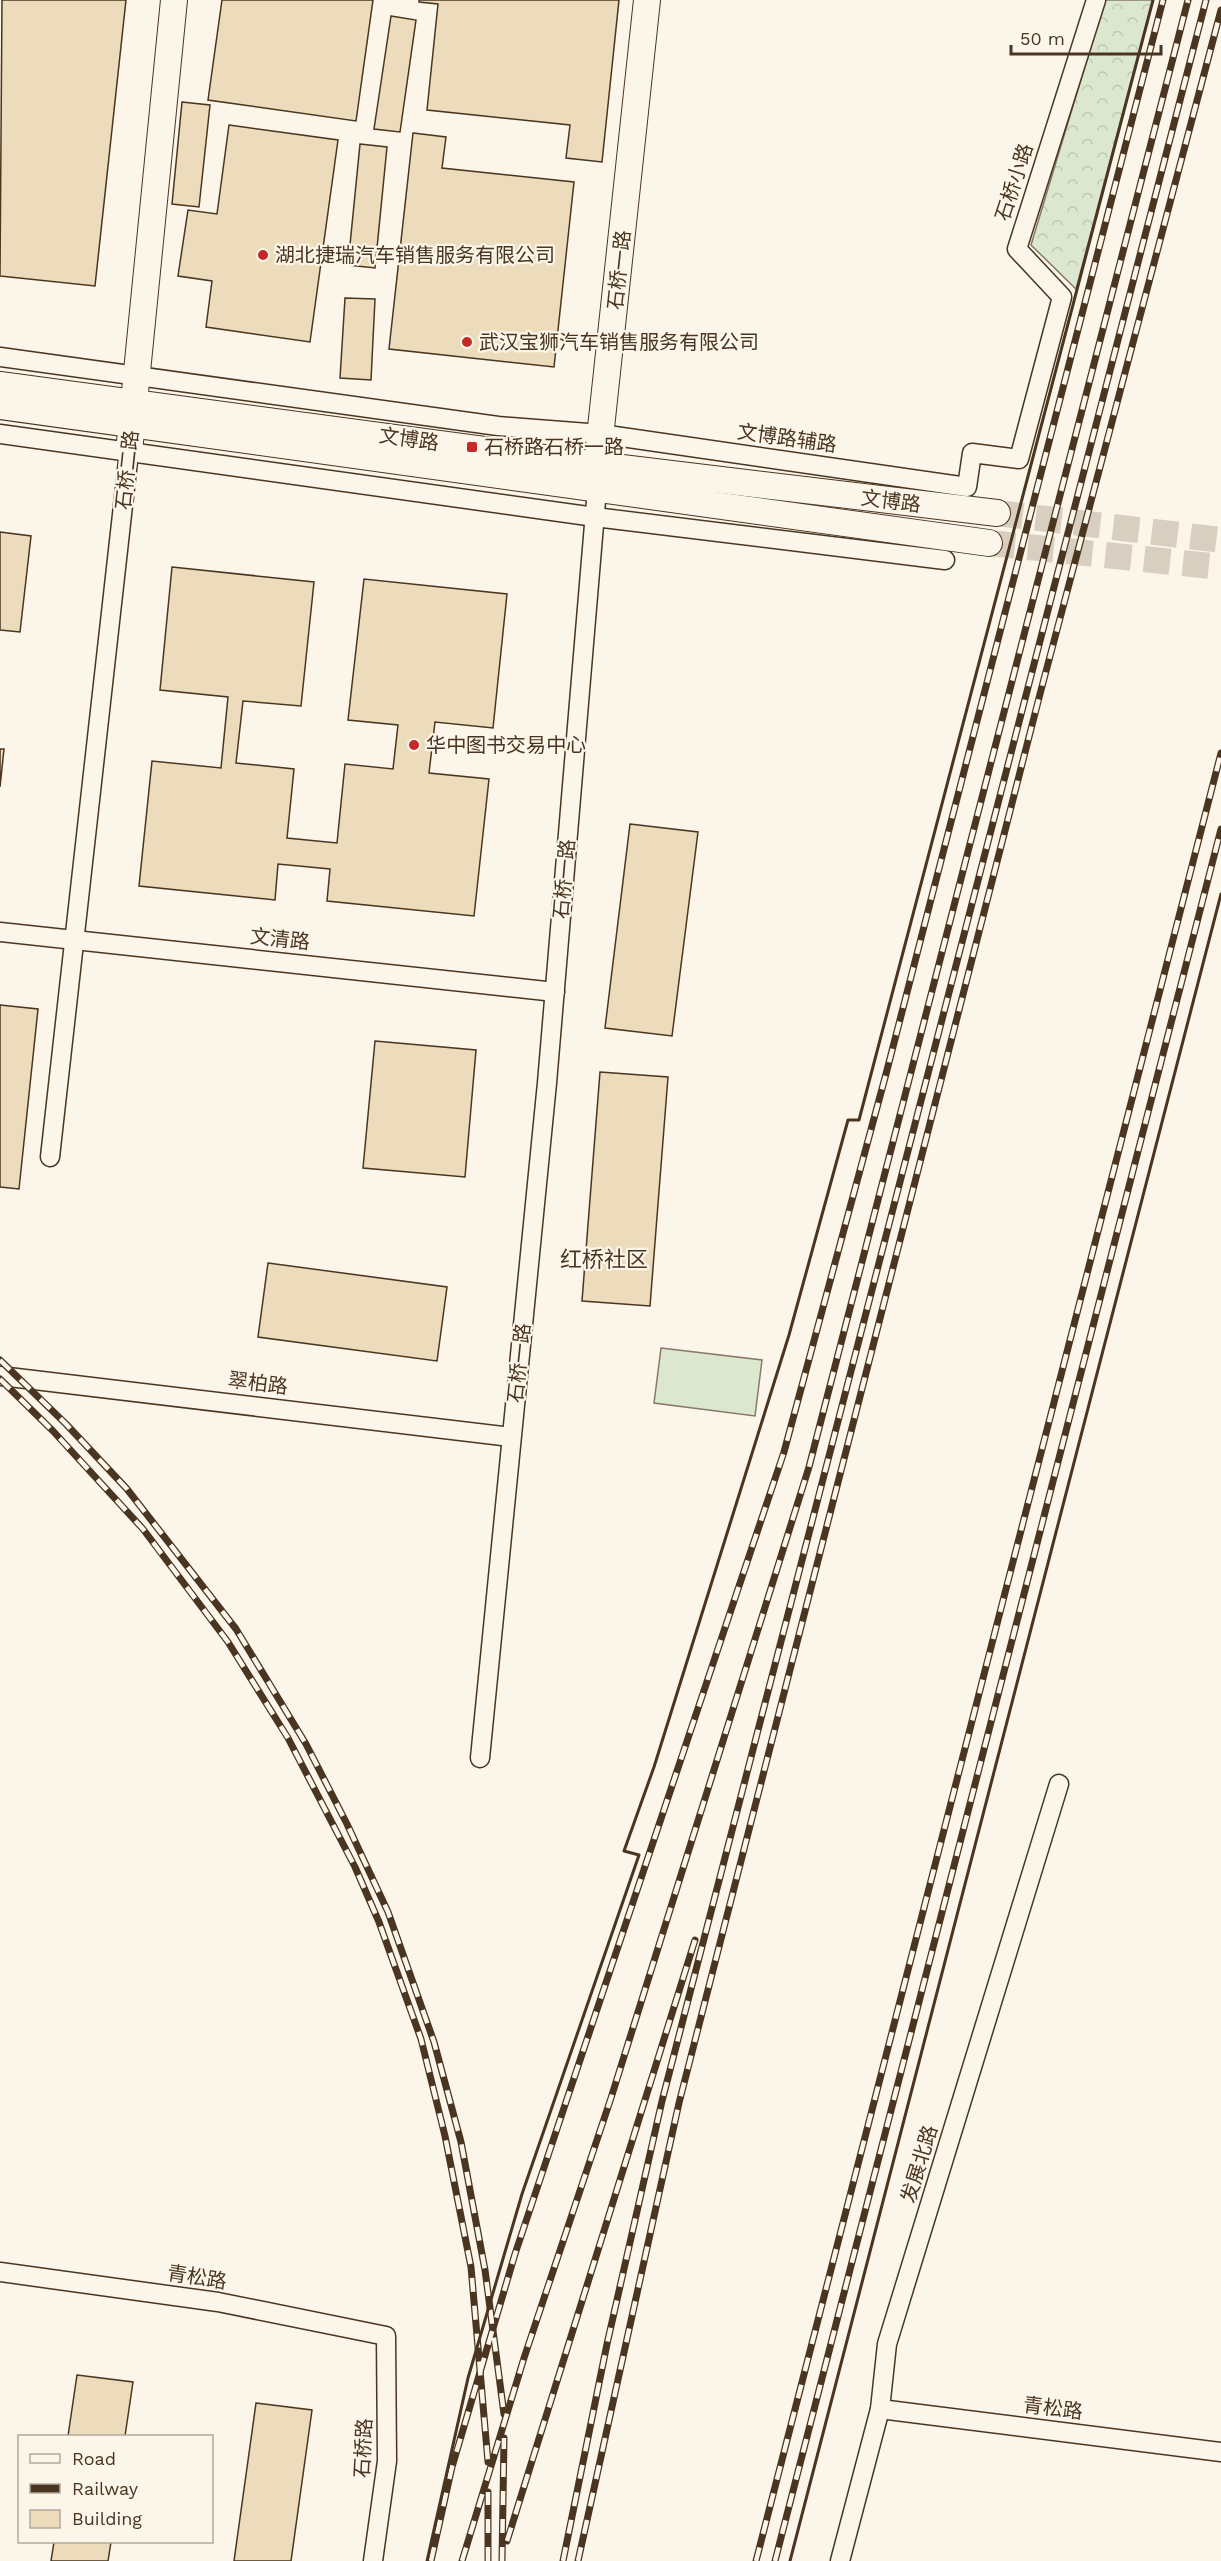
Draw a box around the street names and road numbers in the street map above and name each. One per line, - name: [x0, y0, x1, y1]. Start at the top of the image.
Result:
- street label: 石桥小路: [990, 140, 1038, 224]
- street label: 石桥一路: [603, 229, 635, 311]
- street label: 文博路辅路: [736, 419, 838, 457]
- street label: 文博路: [378, 423, 440, 455]
- street label: 石桥二路: [111, 429, 143, 511]
- street label: 文博路: [860, 485, 922, 517]
- street label: 石桥一路: [549, 838, 579, 920]
- street label: 文清路: [249, 924, 311, 954]
- street label: 石桥一路: [503, 1322, 535, 1404]
- street label: 翠柏路: [227, 1367, 289, 1399]
- street label: 发展北路: [896, 2122, 942, 2206]
- street label: 青松路: [165, 2260, 229, 2294]
- street label: 青松路: [1022, 2392, 1084, 2424]
- street label: 石桥路: [349, 2417, 377, 2479]

